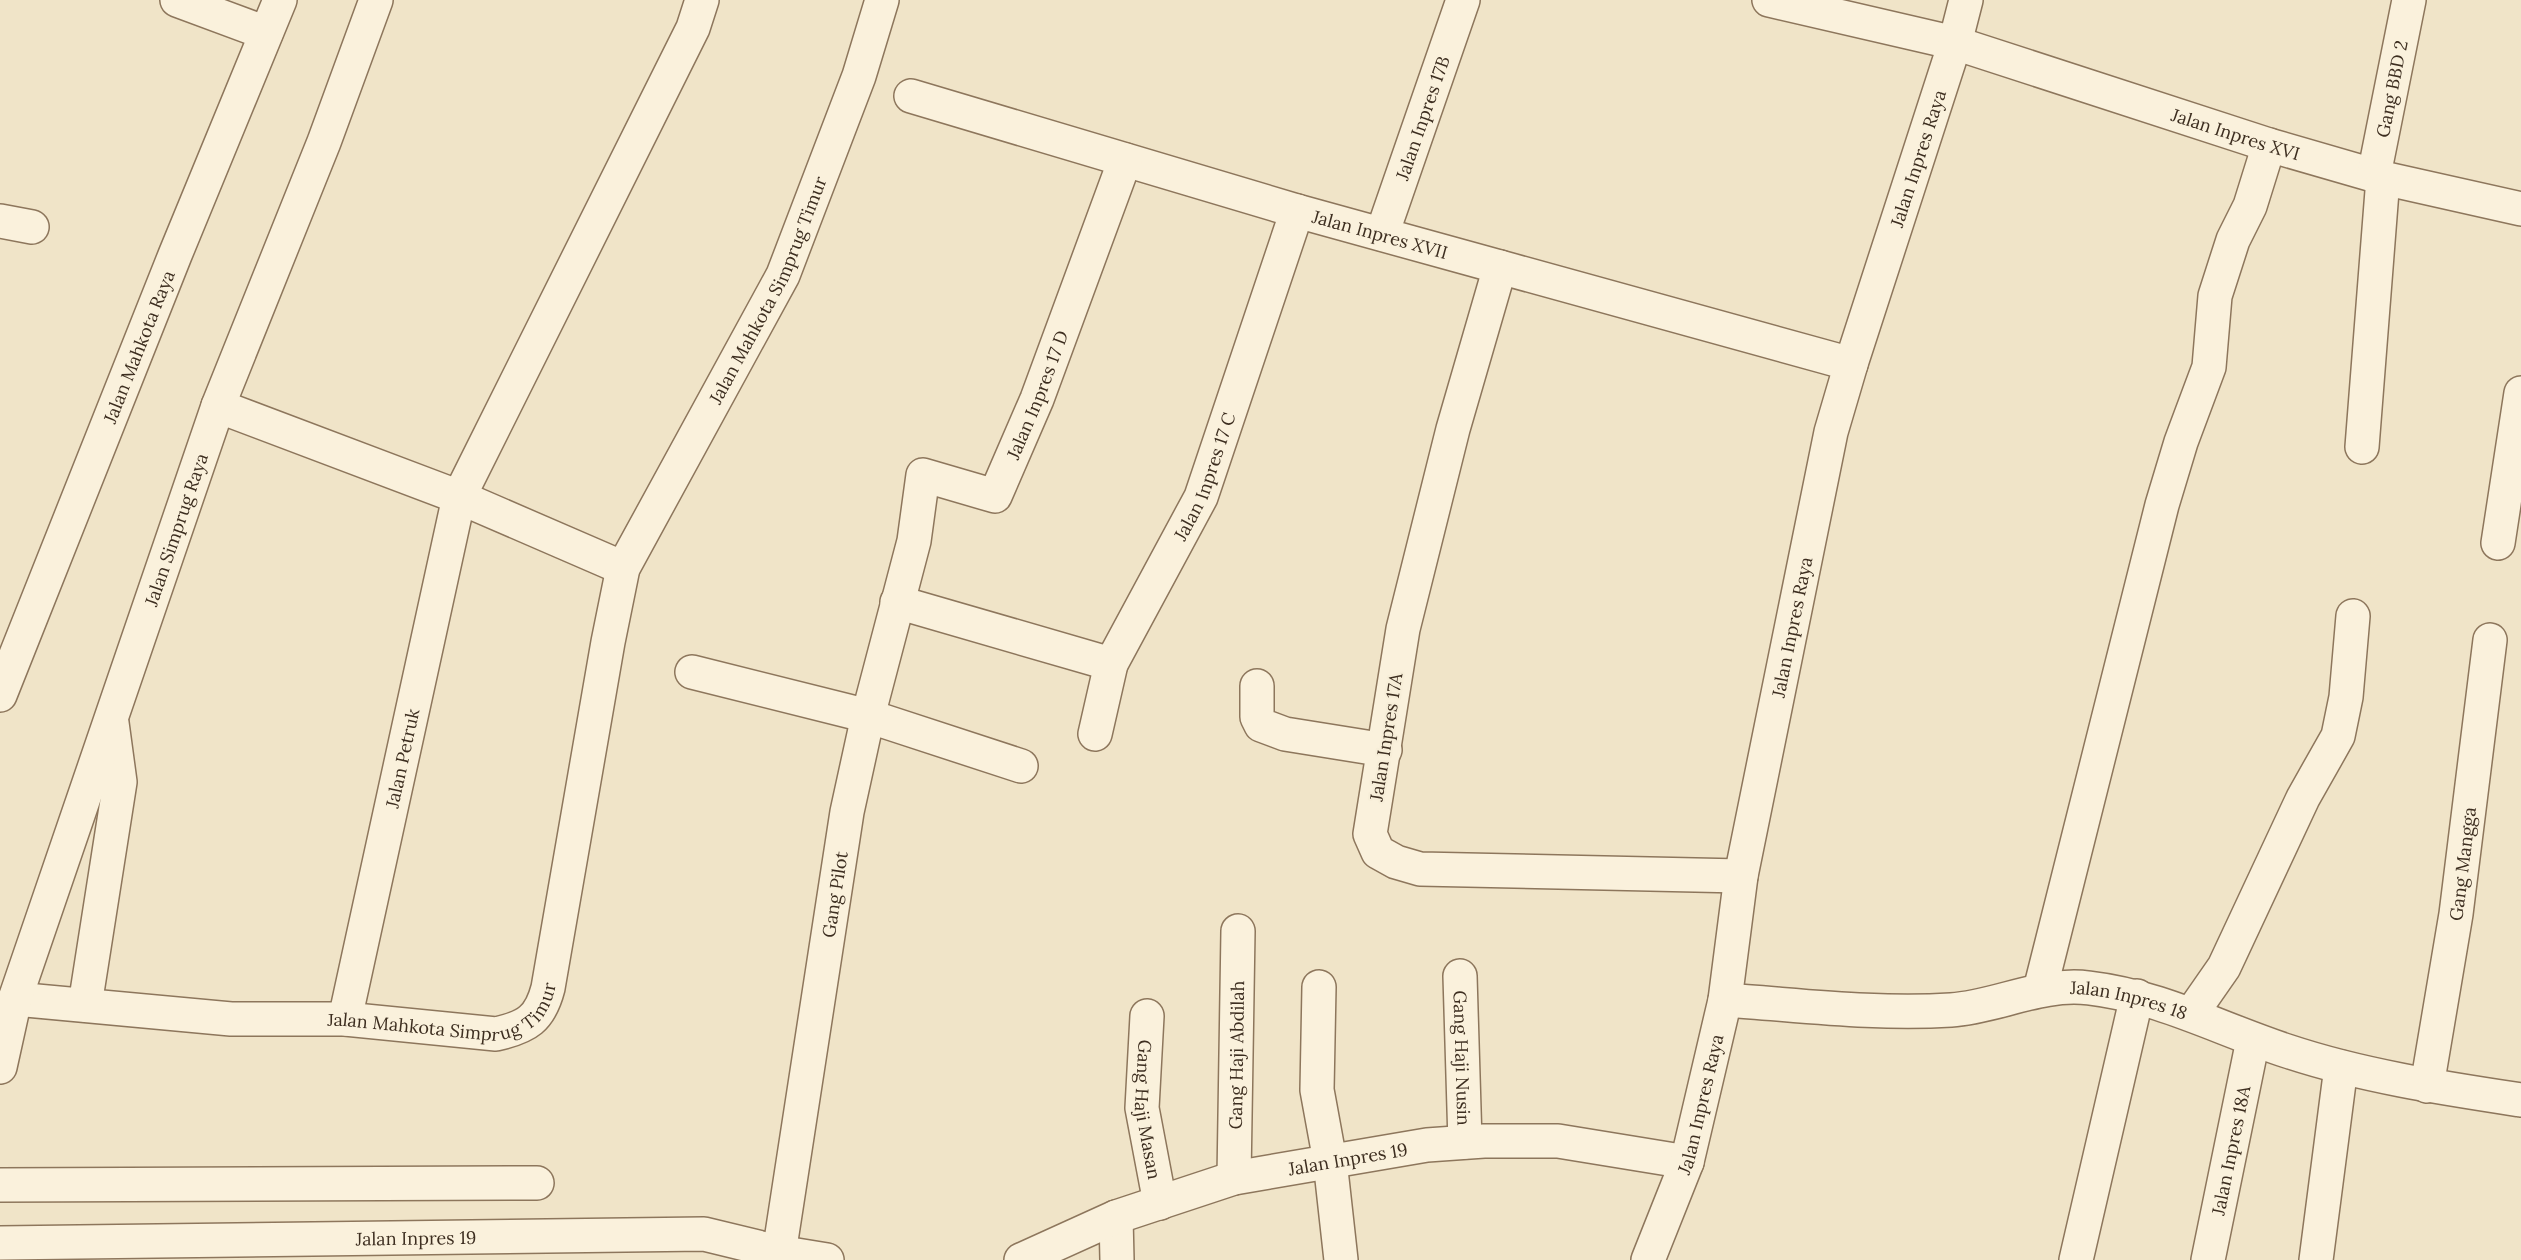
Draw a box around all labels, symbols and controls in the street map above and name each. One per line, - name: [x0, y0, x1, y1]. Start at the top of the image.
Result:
- street label: Gang BBD 2: [2370, 38, 2412, 139]
- street label: Jalan Inpres 17B: [1390, 53, 1454, 184]
- street label: Jalan Inpres Raya: [1884, 87, 1951, 231]
- street label: Jalan Inpres XVI: [2168, 102, 2303, 165]
- street label: Jalan Mahkota Simprug Timur: [703, 173, 831, 408]
- street label: Jalan Inpres XVII: [1309, 204, 1450, 264]
- street label: Jalan Mahkota Raya: [97, 267, 179, 427]
- street label: Jalan Inpres 17 D: [1001, 327, 1073, 463]
- street label: Jalan Inpres 17 C: [1168, 409, 1240, 545]
- street label: Jalan Simprug Raya: [139, 450, 213, 610]
- street label: Jalan Inpres Raya: [1766, 555, 1817, 700]
- street label: Jalan Inpres 17A: [1364, 671, 1408, 804]
- street label: Jalan Petruk: [380, 706, 424, 811]
- street label: Gang Mangga: [2444, 806, 2481, 922]
- street label: Gang Pilot: [816, 850, 852, 939]
- street label: Jalan Inpres 18: [2069, 976, 2191, 1024]
- street label: Jalan Mahkota Simprug Timur: [326, 980, 560, 1046]
- street label: Gang Haji Abdilah: [1223, 980, 1249, 1130]
- street label: Gang Haji Nusin: [1449, 990, 1476, 1126]
- street label: Jalan Inpres Raya: [1672, 1032, 1728, 1178]
- street label: Gang Haji Masan: [1130, 1039, 1167, 1181]
- street label: Jalan Inpres 18A: [2206, 1083, 2255, 1218]
- street label: Jalan Inpres 19: [1285, 1137, 1409, 1180]
- street label: Jalan Inpres 19: [354, 1225, 476, 1250]

